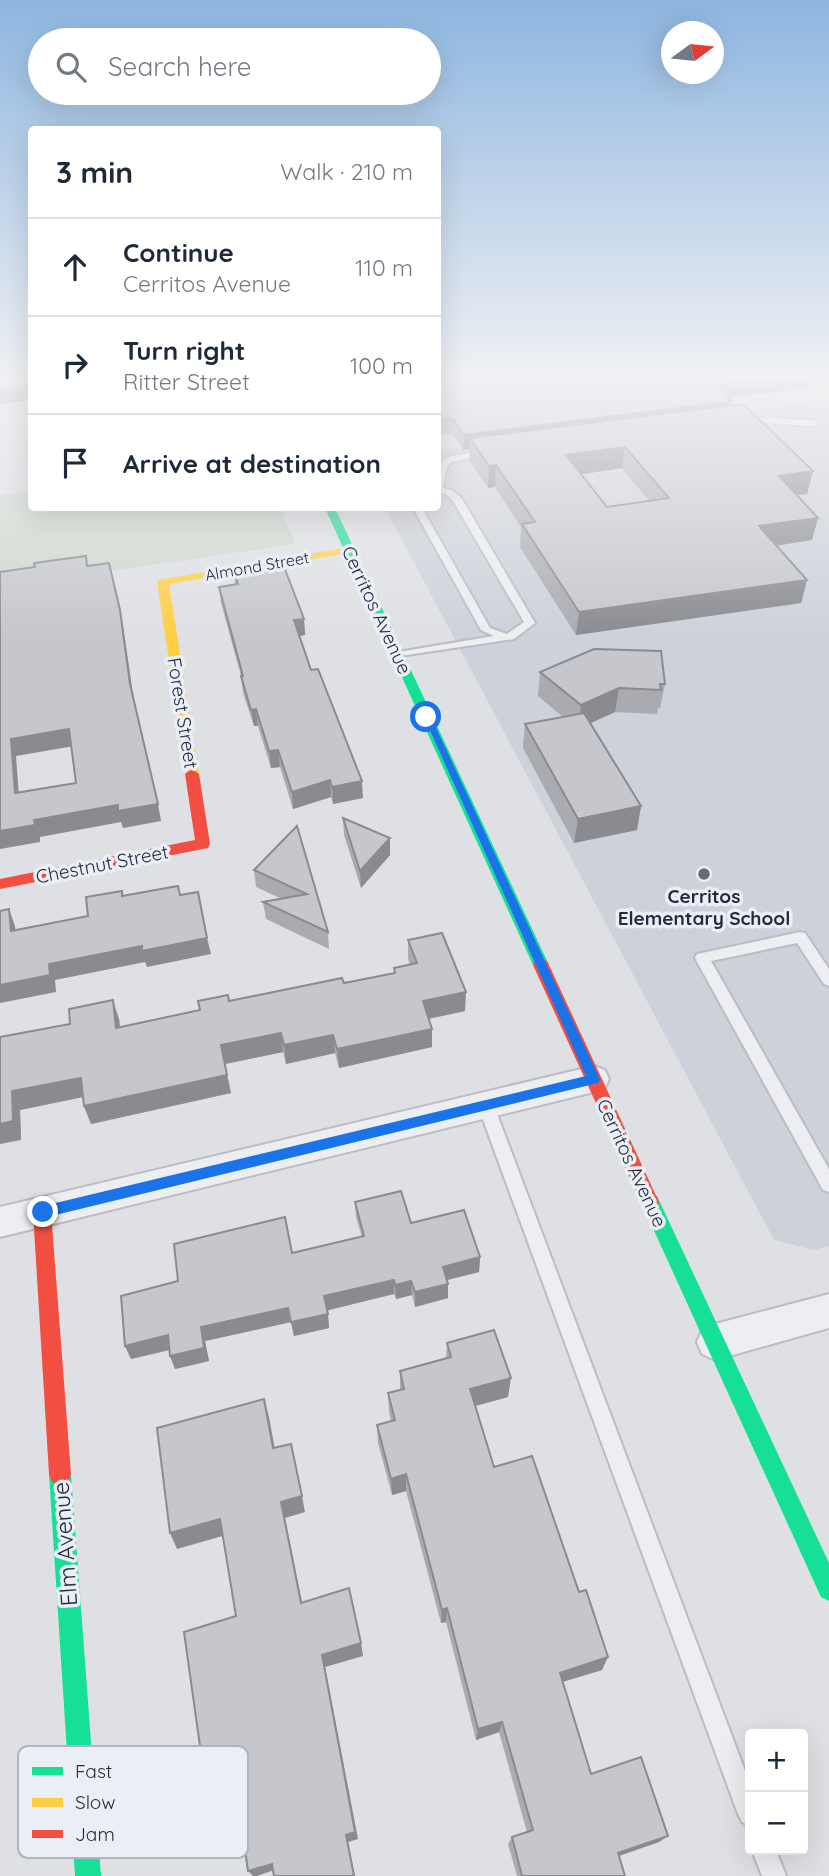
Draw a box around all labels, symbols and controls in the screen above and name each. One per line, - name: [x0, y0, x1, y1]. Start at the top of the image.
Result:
- north arrow: [661, 21, 724, 84]
- search box: [28, 28, 441, 105]
- icon: search: [52, 48, 90, 86]
- text: Search here: [108, 50, 252, 83]
- text: 3 min: [56, 153, 133, 191]
- text: Walk · 210 m: [280, 157, 413, 186]
- text: Continue: [123, 236, 234, 269]
- icon: ahead: [56, 248, 94, 286]
- text: 110 m: [355, 253, 413, 282]
- text: Cerritos Avenue: [123, 269, 291, 298]
- text: Turn right: [123, 334, 245, 367]
- icon: right: [56, 346, 94, 384]
- text: 100 m: [350, 351, 413, 380]
- text: Ritter Street: [123, 367, 250, 396]
- icon: arrive: [56, 444, 94, 482]
- text: Arrive at destination: [123, 447, 381, 480]
- street label: Cerritos Avenue: [337, 542, 417, 678]
- street label: Almond Street: [203, 547, 311, 585]
- street label: Forest Street: [162, 656, 204, 770]
- route start: [410, 701, 441, 732]
- street label: Chestnut Street: [34, 839, 170, 889]
- marker: Cerritos Elementary School: [696, 866, 712, 882]
- place label: Cerritos Elementary School: [618, 884, 790, 930]
- street label: Cerritos Avenue: [592, 1095, 672, 1231]
- route end: [27, 1196, 58, 1227]
- street label: Elm Avenue: [46, 1481, 83, 1607]
- map controls: [745, 1729, 808, 1855]
- button: +: [745, 1729, 808, 1792]
- legend: [18, 1746, 248, 1858]
- text: Fast: [75, 1759, 112, 1783]
- text: Slow: [75, 1790, 116, 1814]
- button: −: [745, 1792, 808, 1855]
- text: Jam: [75, 1822, 115, 1846]

